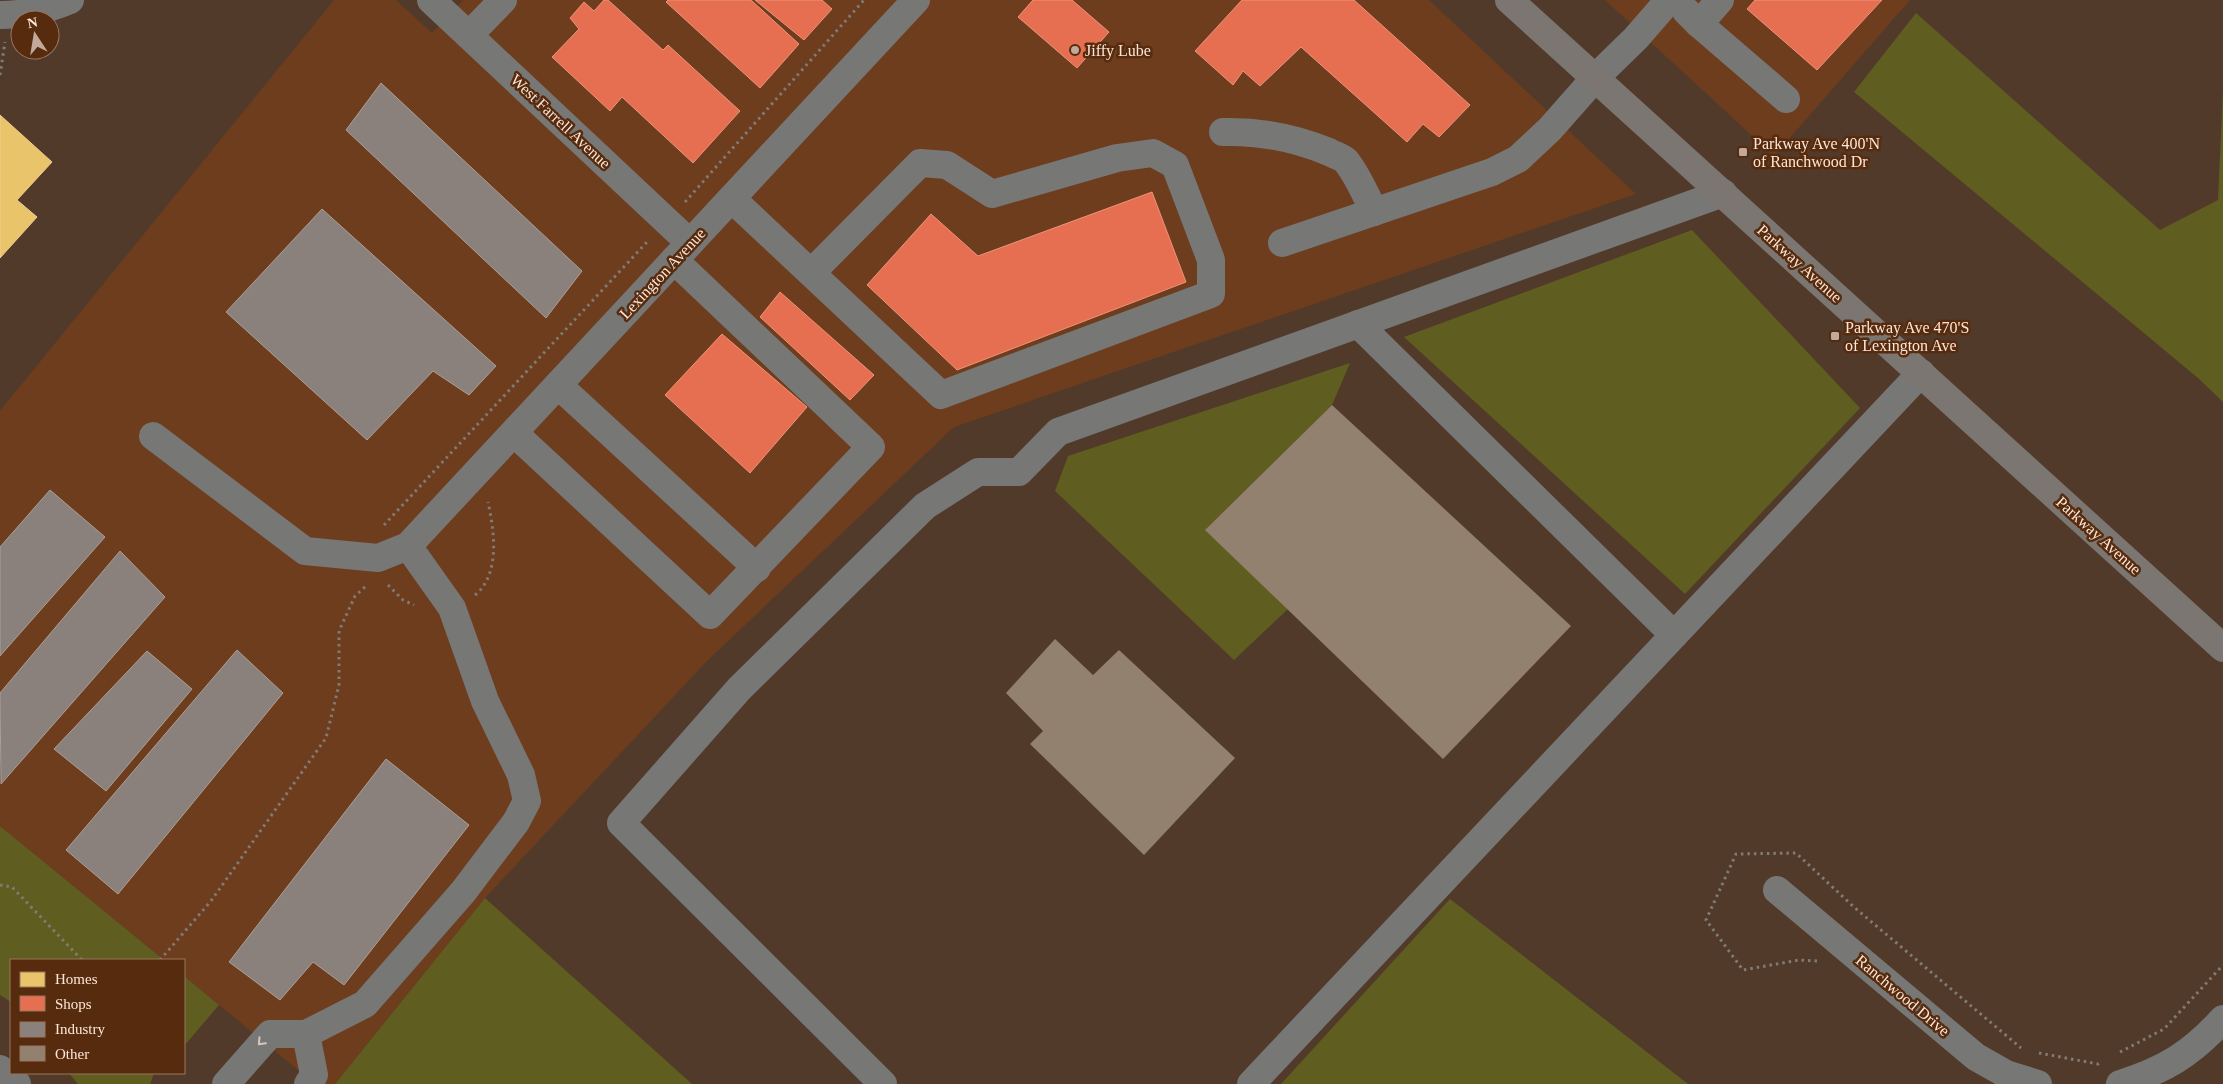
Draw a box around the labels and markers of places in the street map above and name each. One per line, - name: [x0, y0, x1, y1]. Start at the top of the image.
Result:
- place label: Jiffy Lube: [1085, 42, 1151, 60]
- marker: Jiffy Lube: [1069, 44, 1081, 56]
- place label: Parkway Ave 400'N of Ranchwood Dr: [1753, 135, 1880, 170]
- marker: Parkway Ave 400'N of Ranchwood Dr: [1737, 146, 1749, 158]
- place label: Parkway Ave 470'S of Lexington Ave: [1845, 319, 1969, 355]
- marker: Parkway Ave 470'S of Lexington Ave: [1829, 330, 1841, 342]

